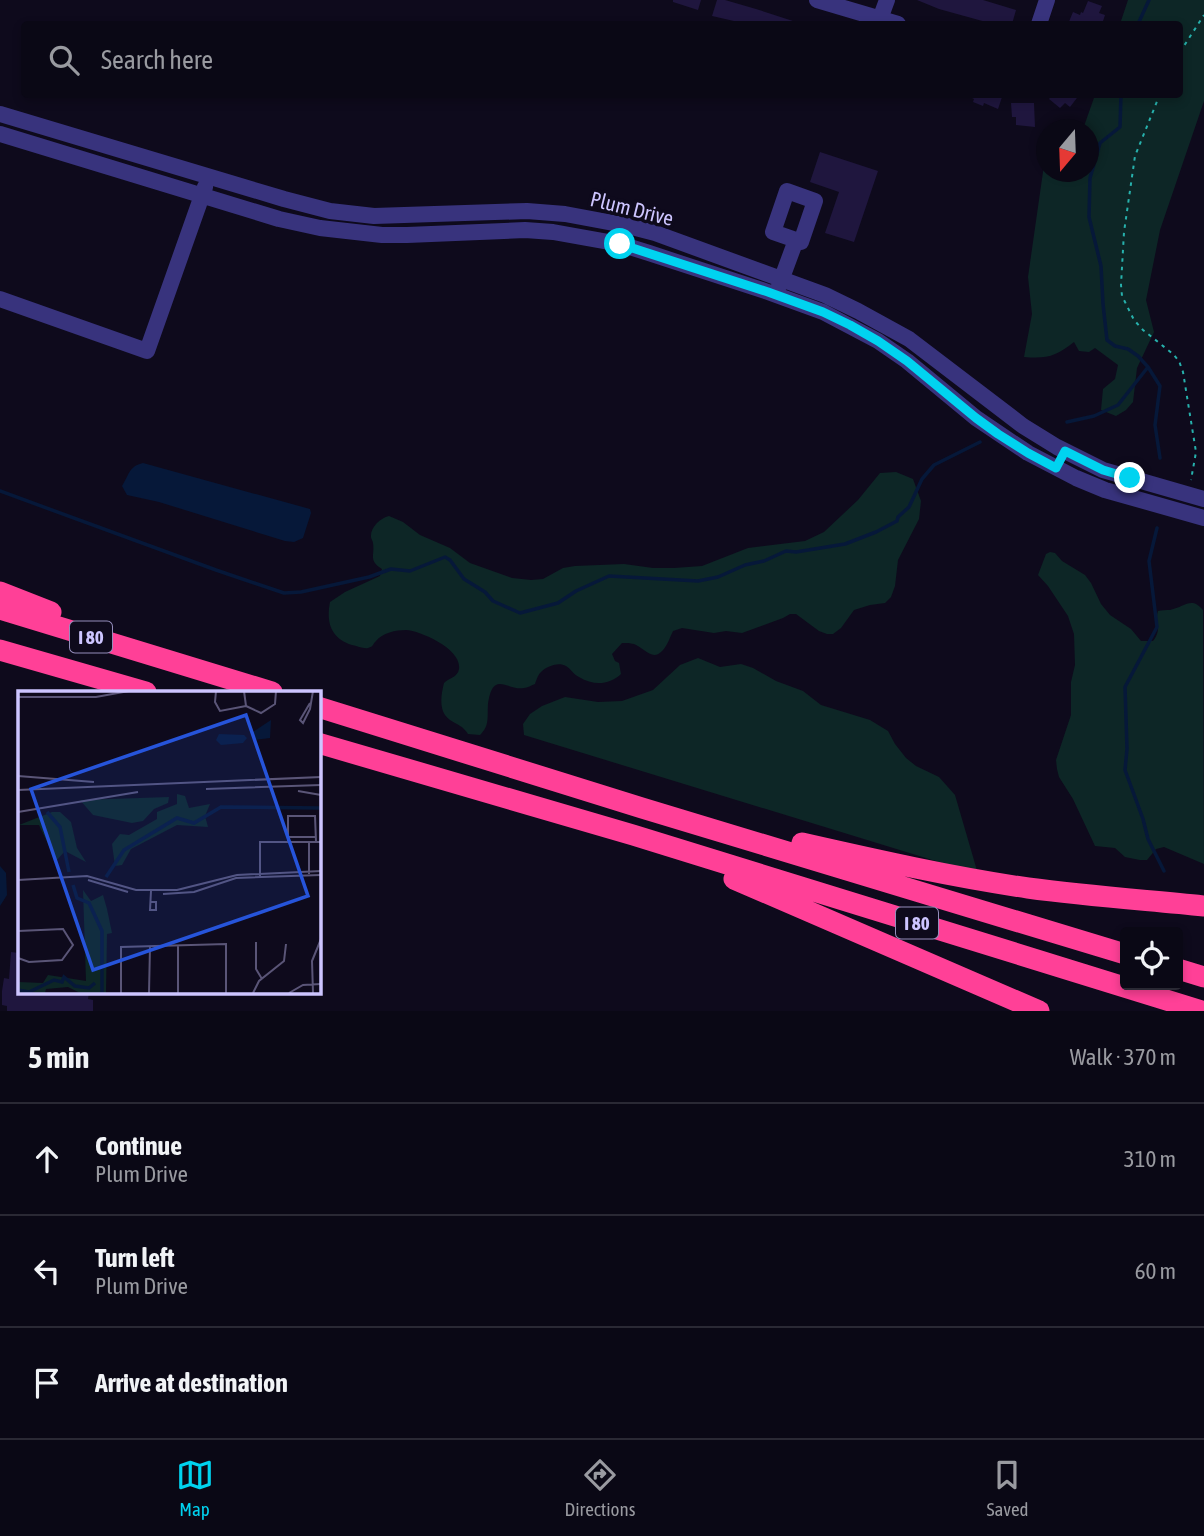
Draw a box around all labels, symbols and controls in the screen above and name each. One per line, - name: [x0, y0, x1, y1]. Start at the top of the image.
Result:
- search box: [21, 21, 1183, 98]
- icon: search: [45, 41, 83, 79]
- text: Search here: [101, 45, 213, 75]
- north arrow: [1036, 119, 1099, 182]
- street label: Plum Drive: [588, 186, 676, 230]
- route start: [604, 228, 635, 259]
- route end: [1114, 462, 1145, 493]
- road number: I 80: [70, 622, 112, 652]
- inset map: [18, 691, 320, 993]
- road number: I 80: [896, 908, 938, 939]
- map controls: [1120, 927, 1183, 990]
- button: locate: [1120, 927, 1183, 990]
- text: 5 min: [28, 1040, 89, 1074]
- text: Walk · 370 m: [1070, 1044, 1176, 1070]
- text: Continue: [95, 1131, 182, 1161]
- icon: ahead: [28, 1140, 66, 1178]
- text: 310 m: [1124, 1146, 1176, 1172]
- text: Plum Drive: [95, 1161, 188, 1187]
- text: Turn left: [95, 1243, 175, 1273]
- icon: left: [28, 1252, 66, 1290]
- text: 60 m: [1135, 1258, 1176, 1284]
- text: Plum Drive: [95, 1273, 188, 1299]
- icon: arrive: [28, 1364, 66, 1402]
- text: Arrive at destination: [95, 1368, 288, 1398]
- tab: Map: [176, 1456, 214, 1520]
- tab: Directions: [565, 1456, 635, 1520]
- tab: Saved: [986, 1456, 1028, 1520]

